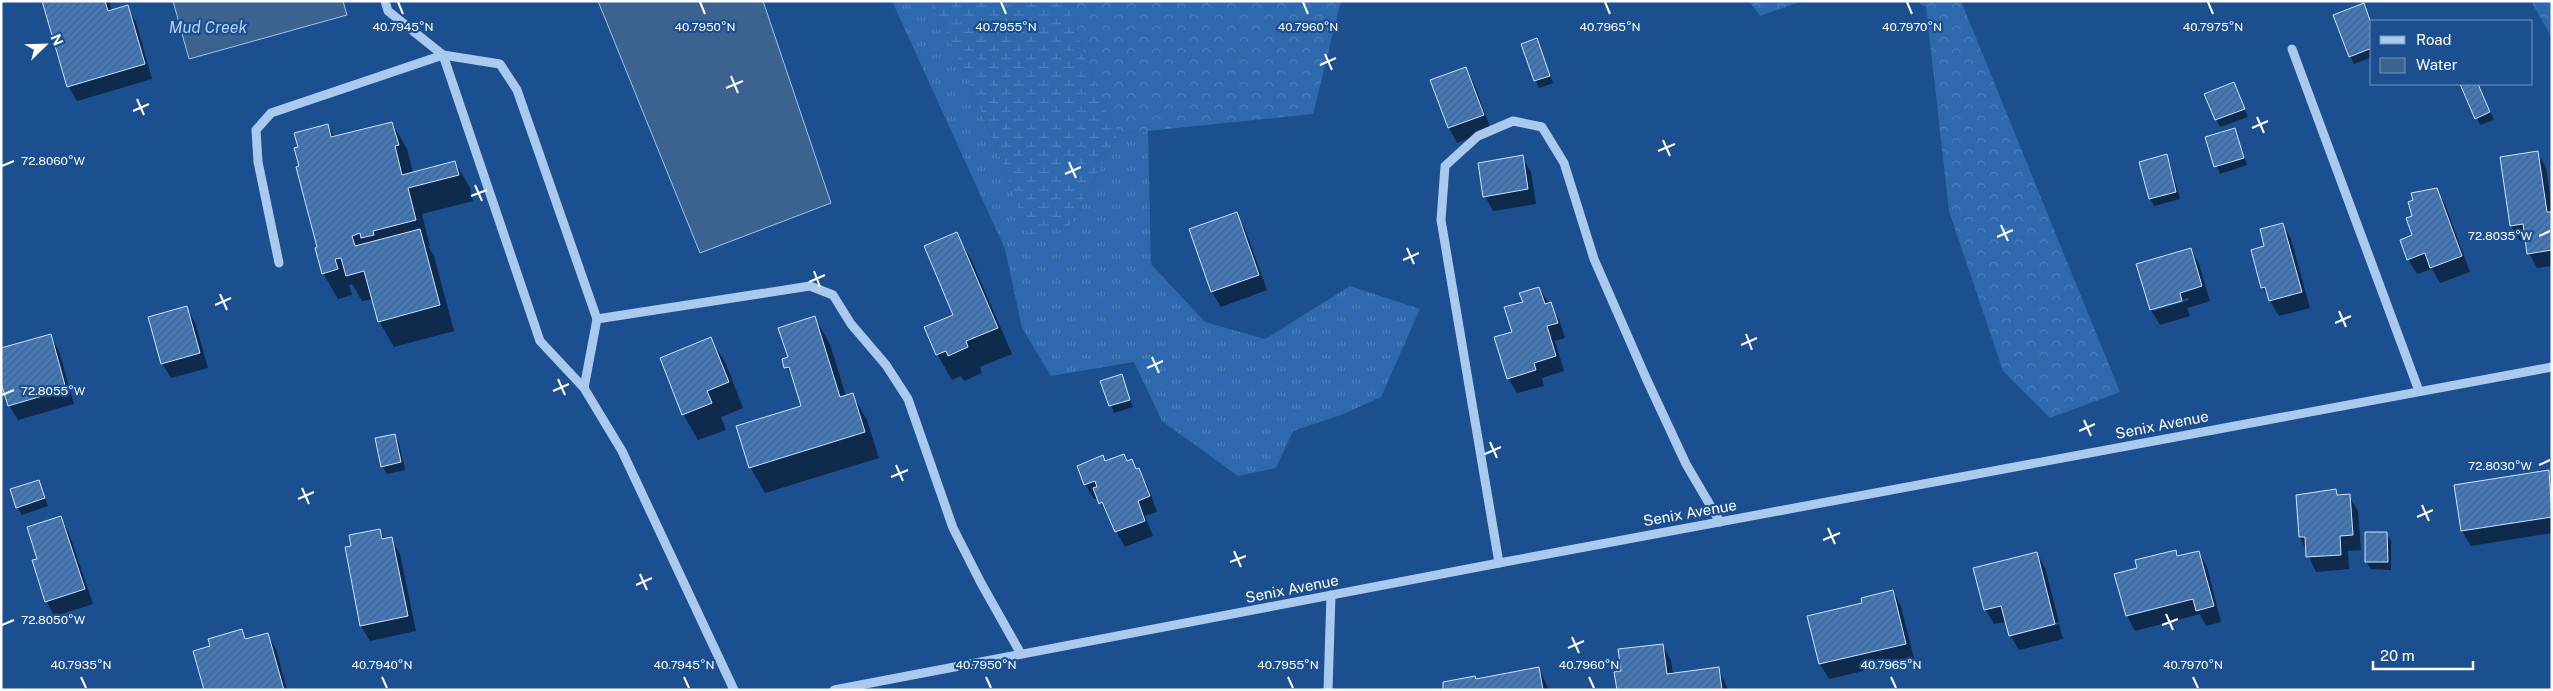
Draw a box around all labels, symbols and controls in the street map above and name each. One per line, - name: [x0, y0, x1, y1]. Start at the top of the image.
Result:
- water label: Mud Creek: [169, 18, 248, 37]
- north arrow: [20, 20, 70, 70]
- text: 40.7945°N: [372, 20, 434, 34]
- text: 40.7950°N: [674, 20, 736, 34]
- text: 40.7955°N: [975, 20, 1037, 34]
- text: 40.7960°N: [1278, 20, 1338, 34]
- text: 40.7965°N: [1579, 20, 1641, 34]
- text: 40.7970°N: [1882, 20, 1942, 34]
- text: 40.7975°N: [2183, 20, 2243, 34]
- legend: [2370, 20, 2533, 85]
- text: Road: [2416, 31, 2452, 48]
- text: N: [47, 32, 66, 48]
- text: Water: [2416, 56, 2458, 73]
- text: 72.8060°W: [21, 154, 85, 168]
- text: 72.8035°W: [2468, 229, 2533, 243]
- text: 72.8055°W: [21, 384, 86, 398]
- street label: Senix Avenue: [2114, 407, 2210, 442]
- text: 72.8030°W: [2468, 459, 2533, 473]
- street label: Senix Avenue: [1642, 496, 1738, 529]
- street label: Senix Avenue: [1244, 571, 1340, 606]
- text: 72.8050°W: [21, 613, 86, 627]
- scale bar: [2373, 638, 2473, 670]
- text: 20 m: [2380, 647, 2415, 664]
- text: 40.7935°N: [50, 658, 112, 672]
- text: 40.7940°N: [352, 658, 412, 672]
- text: 40.7945°N: [653, 658, 715, 672]
- text: 40.7950°N: [955, 658, 1017, 672]
- text: 40.7955°N: [1257, 658, 1319, 672]
- text: 40.7960°N: [1559, 658, 1619, 672]
- text: 40.7965°N: [1860, 658, 1922, 672]
- text: 40.7970°N: [2163, 658, 2223, 672]

